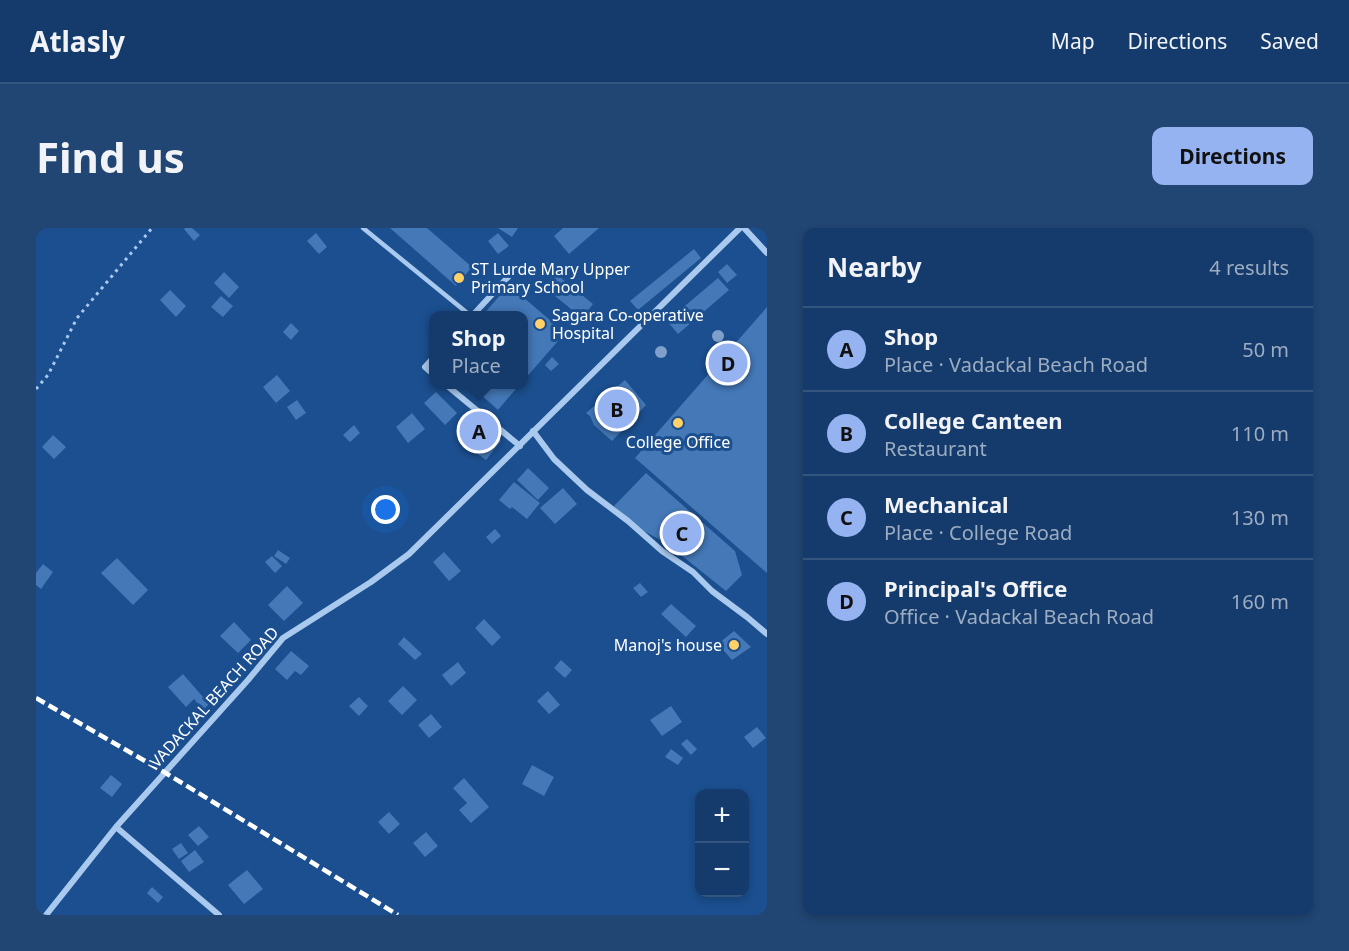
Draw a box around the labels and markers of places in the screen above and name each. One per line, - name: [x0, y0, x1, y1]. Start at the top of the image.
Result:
- place label: ST Lurde Mary Upper Primary School: [471, 258, 630, 298]
- marker: ST Lurde Mary Upper Primary School: [452, 271, 466, 285]
- place label: Sagara Co-operative Hospital: [552, 304, 704, 344]
- marker: Sagara Co-operative Hospital: [533, 317, 547, 331]
- pin: D: [708, 340, 748, 386]
- pin: B: [598, 386, 636, 432]
- pin: A: [460, 408, 498, 454]
- marker: College Office: [671, 416, 685, 430]
- place label: College Office: [626, 431, 730, 453]
- pin: C: [662, 510, 702, 556]
- place label: Manoj's house: [614, 634, 722, 656]
- marker: Manoj's house: [727, 638, 741, 652]

